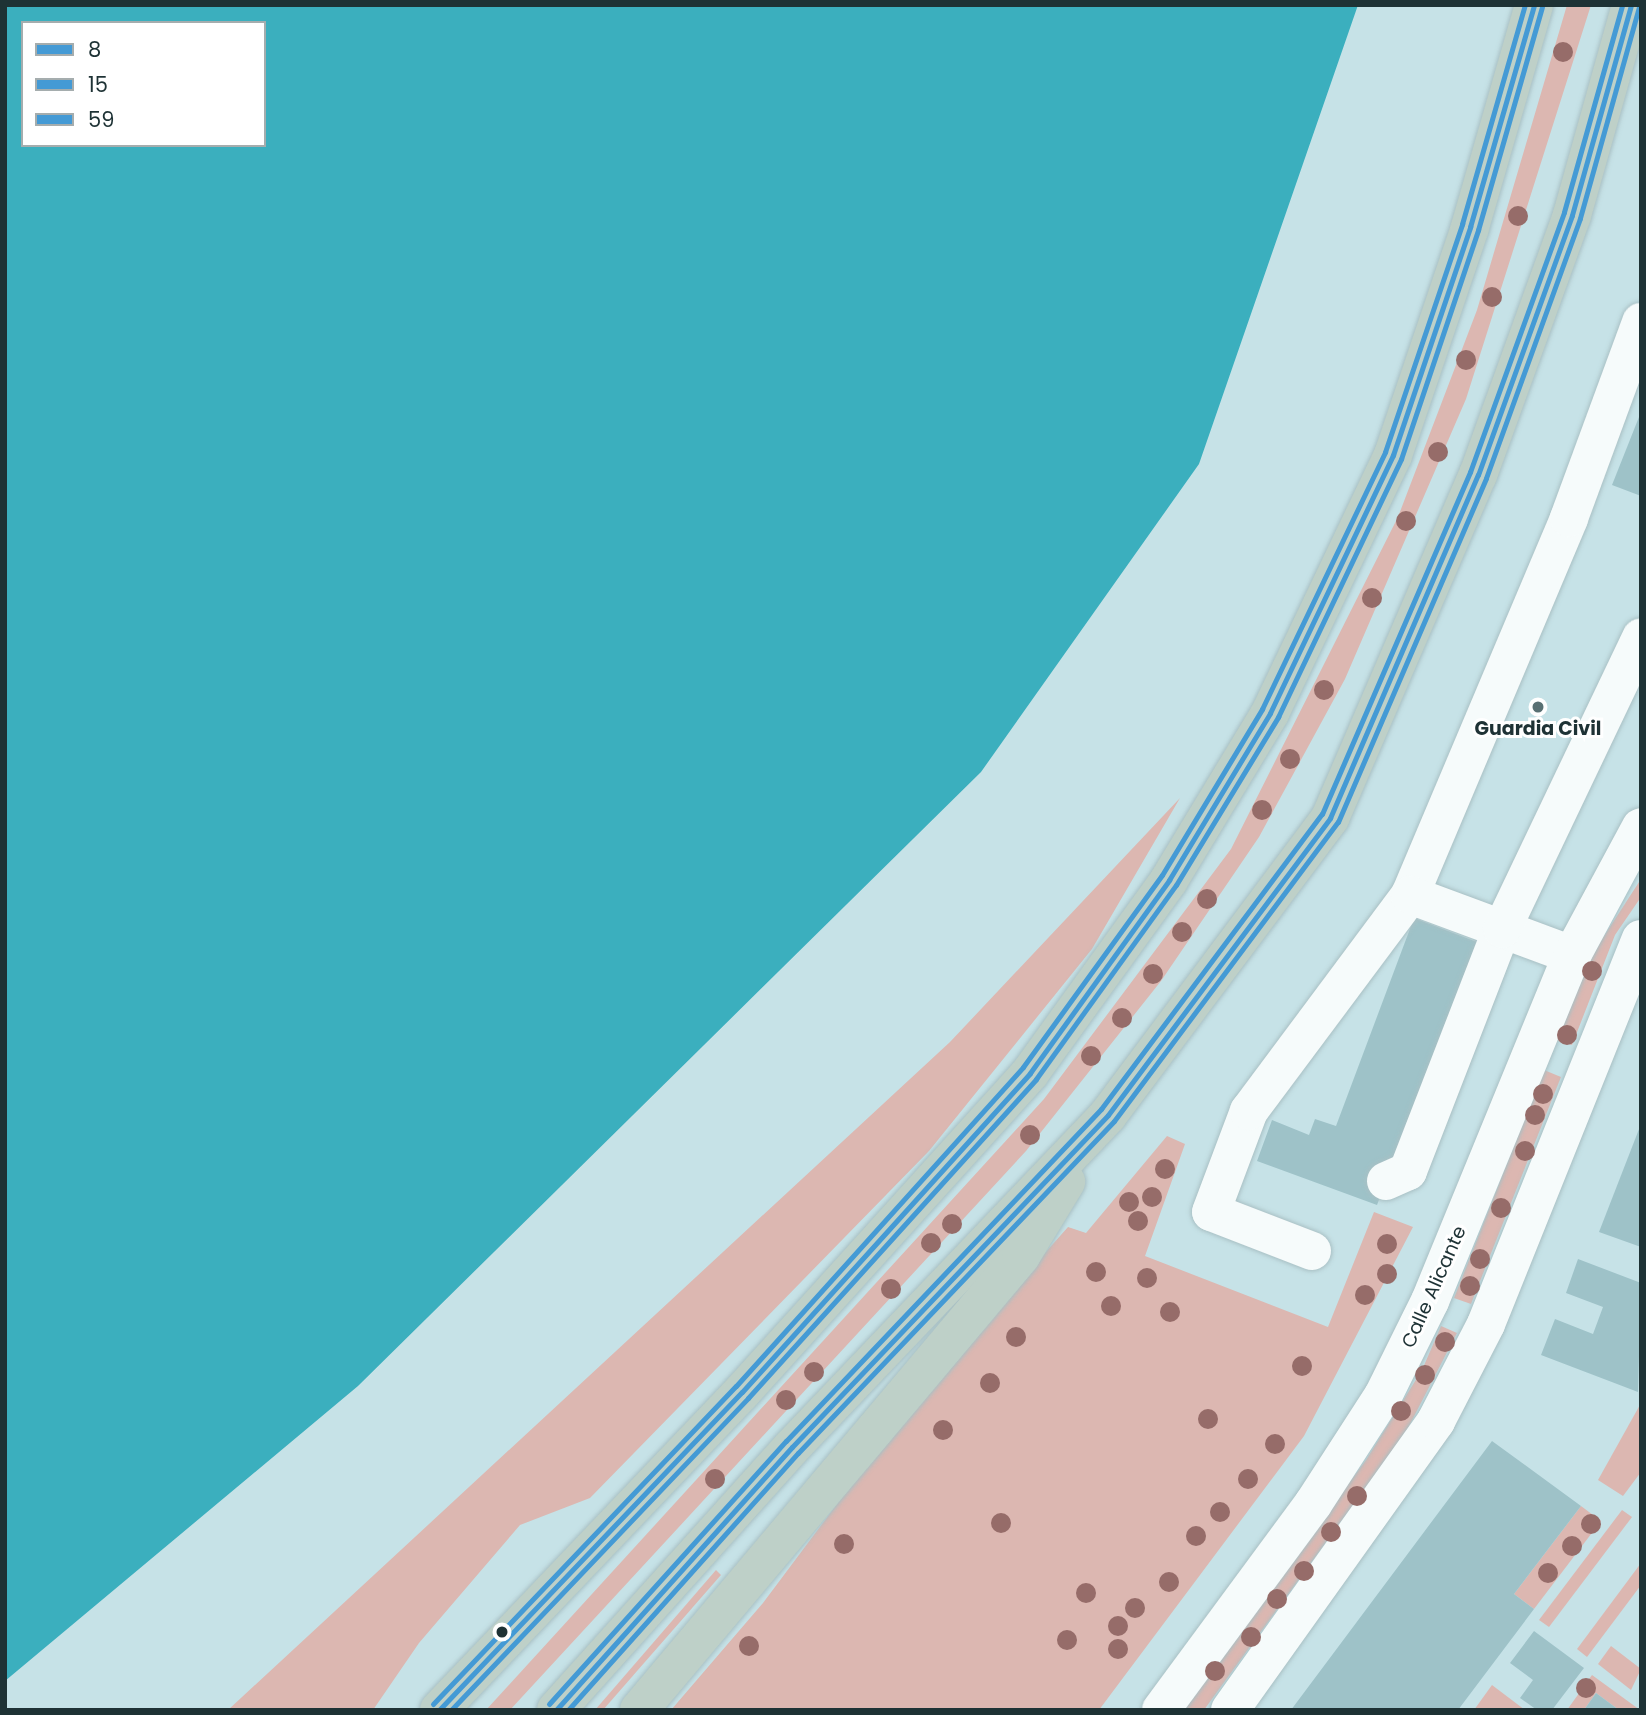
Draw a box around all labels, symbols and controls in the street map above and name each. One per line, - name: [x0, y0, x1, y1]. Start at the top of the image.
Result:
- legend: [21, 21, 266, 147]
- text: 8: [88, 35, 101, 64]
- text: 15: [88, 70, 108, 99]
- text: 59: [88, 105, 114, 134]
- marker: Guardia Civil: [1530, 699, 1546, 715]
- place label: Guardia Civil: [1475, 718, 1601, 740]
- street label: Calle Alicante: [1397, 1222, 1471, 1352]
- unlabelled marker: [495, 1625, 509, 1639]

